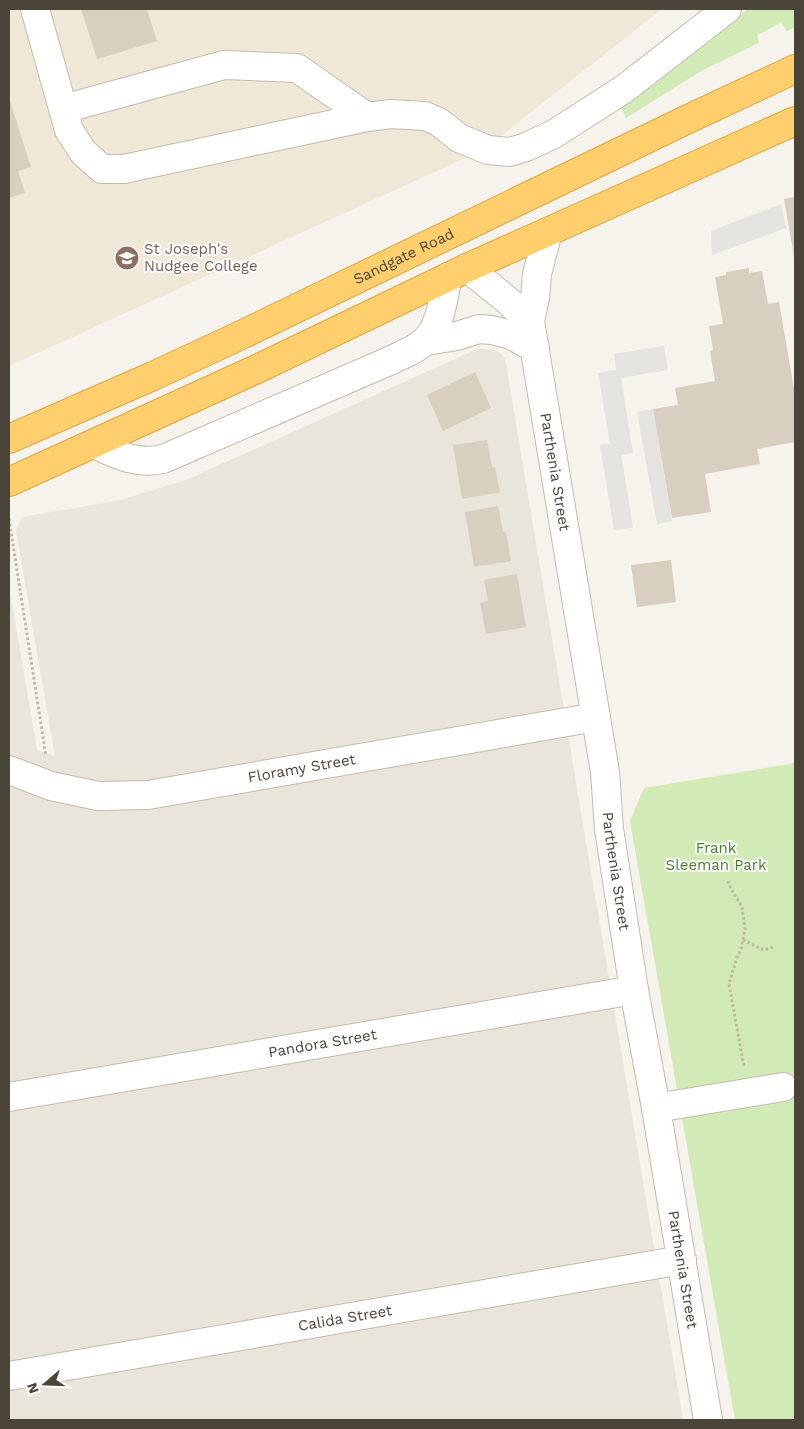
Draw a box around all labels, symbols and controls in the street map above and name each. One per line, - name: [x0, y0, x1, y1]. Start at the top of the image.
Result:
- street label: Sandgate Road: [351, 224, 457, 288]
- place label: St Joseph's Nudgee College: [144, 240, 258, 275]
- school or university icon: St Joseph's Nudgee College: [114, 245, 140, 271]
- street label: Parthenia Street: [536, 412, 574, 533]
- street label: Floramy Street: [246, 750, 358, 786]
- street label: Parthenia Street: [599, 811, 634, 932]
- park label: Frank Sleeman Park: [666, 839, 767, 874]
- street label: Pandora Street: [267, 1025, 379, 1061]
- street label: Parthenia Street: [664, 1209, 702, 1330]
- street label: Calida Street: [297, 1301, 394, 1335]
- north arrow: [20, 1359, 70, 1409]
- text: N: [23, 1381, 42, 1396]

